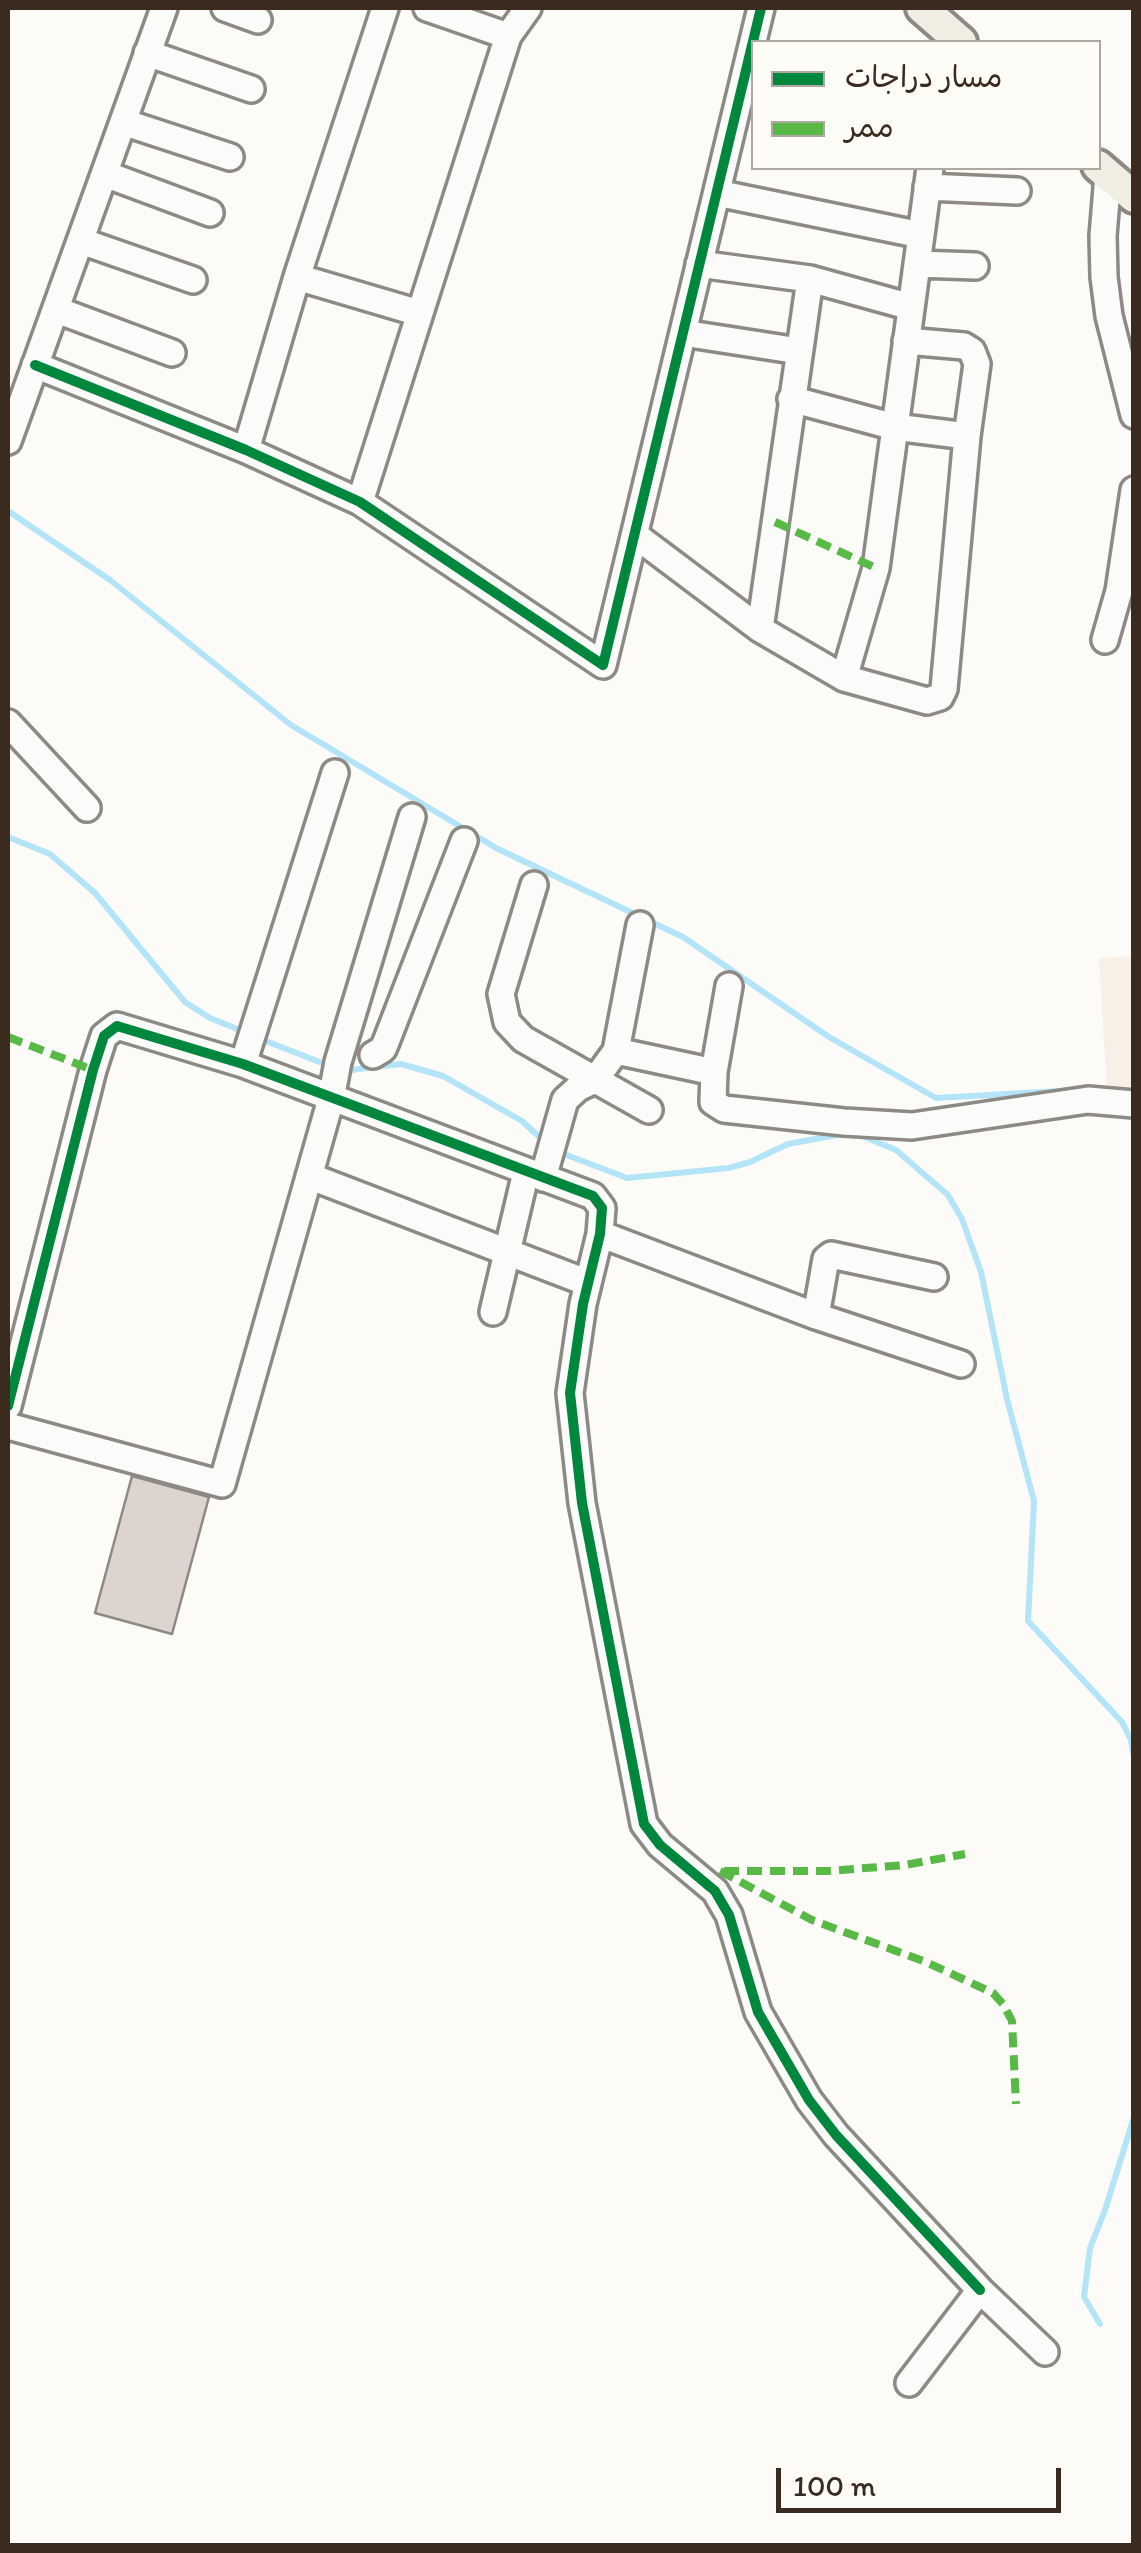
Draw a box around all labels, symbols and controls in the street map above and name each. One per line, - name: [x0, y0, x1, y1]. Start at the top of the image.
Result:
- legend: [751, 40, 1101, 170]
- text: مسار دراجات: [845, 58, 1002, 95]
- text: ممر: [845, 108, 894, 145]
- scale bar: [781, 2448, 1066, 2510]
- text: 100 m: [793, 2467, 876, 2504]

